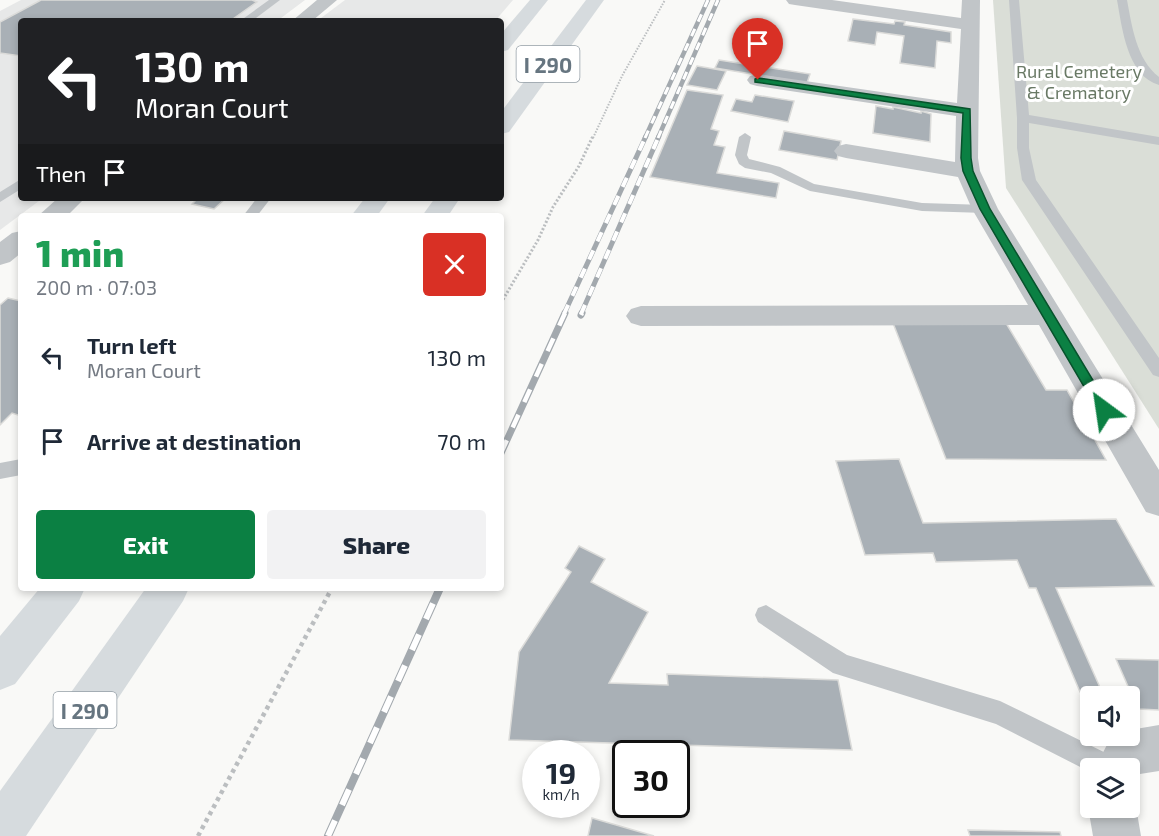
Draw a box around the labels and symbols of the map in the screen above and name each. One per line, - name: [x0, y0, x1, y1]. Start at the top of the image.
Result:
- pin: [732, 18, 783, 80]
- road number: I 290: [516, 46, 580, 82]
- park label: Rural Cemetery & Crematory: [1016, 60, 1142, 103]
- position arrow: [1072, 378, 1136, 442]
- road number: I 290: [54, 692, 116, 728]
- speed limit sign: 30: [612, 740, 690, 818]

